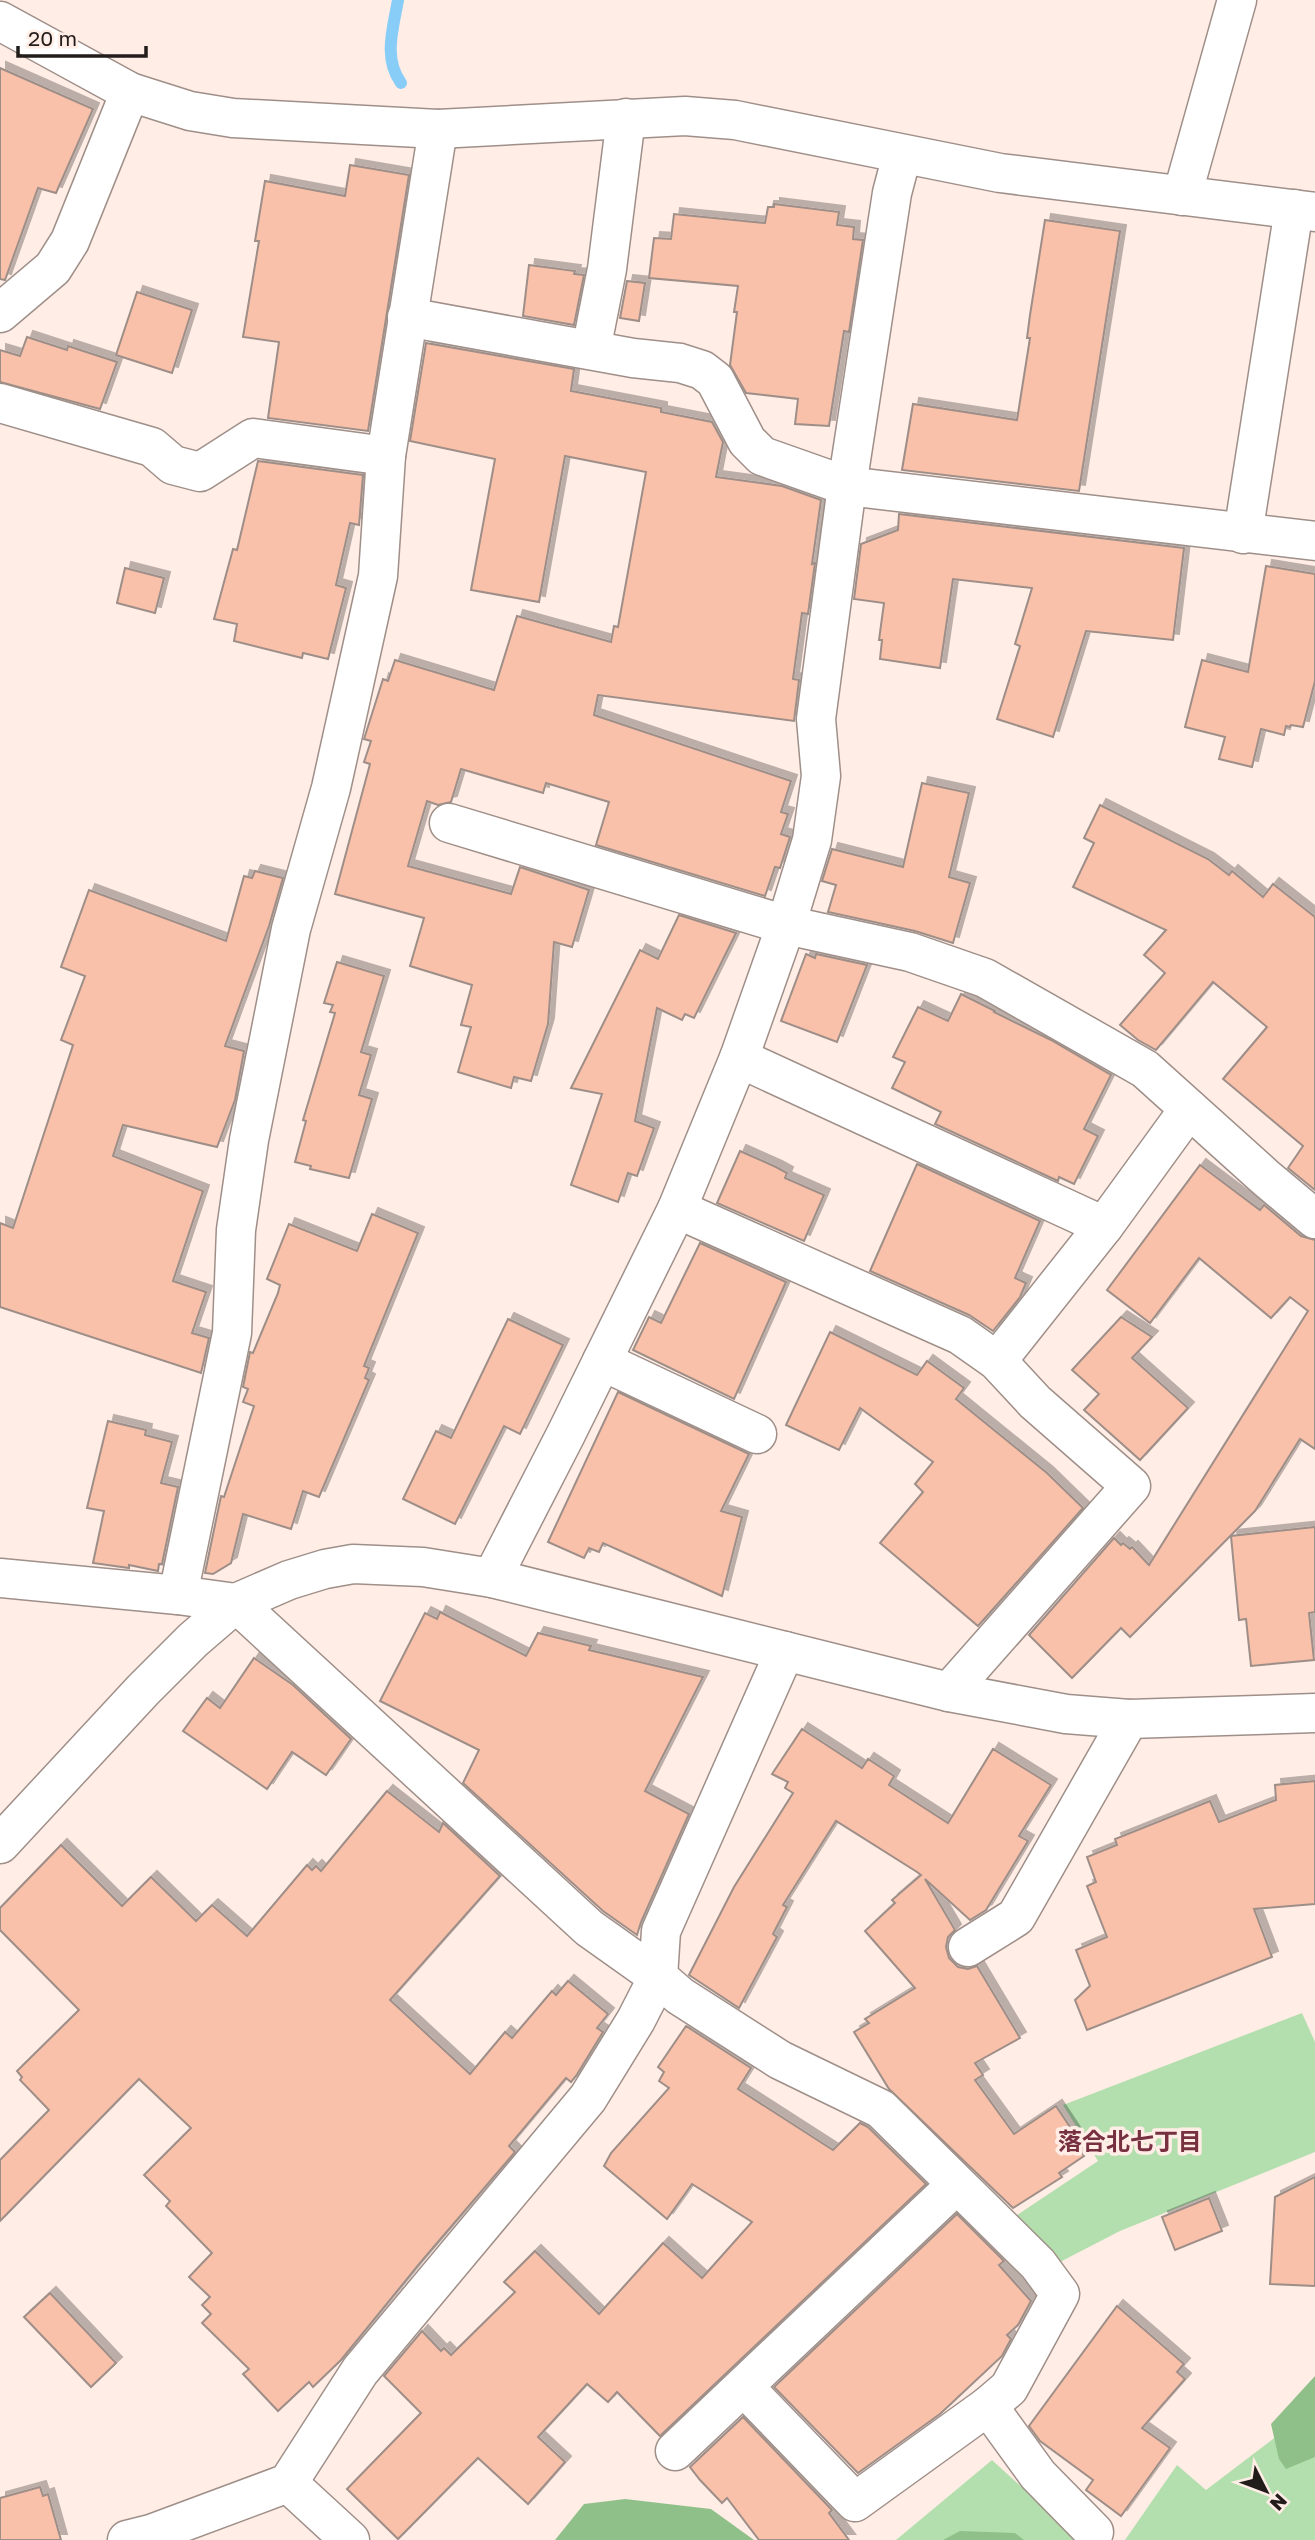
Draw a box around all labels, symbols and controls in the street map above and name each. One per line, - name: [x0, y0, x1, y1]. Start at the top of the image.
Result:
- scale bar: [18, 14, 145, 58]
- text: 20 m: [28, 25, 77, 51]
- district label: 落合北七丁目: [1058, 2126, 1202, 2155]
- north arrow: [1231, 2456, 1301, 2526]
- text: N: [1266, 2490, 1292, 2516]

